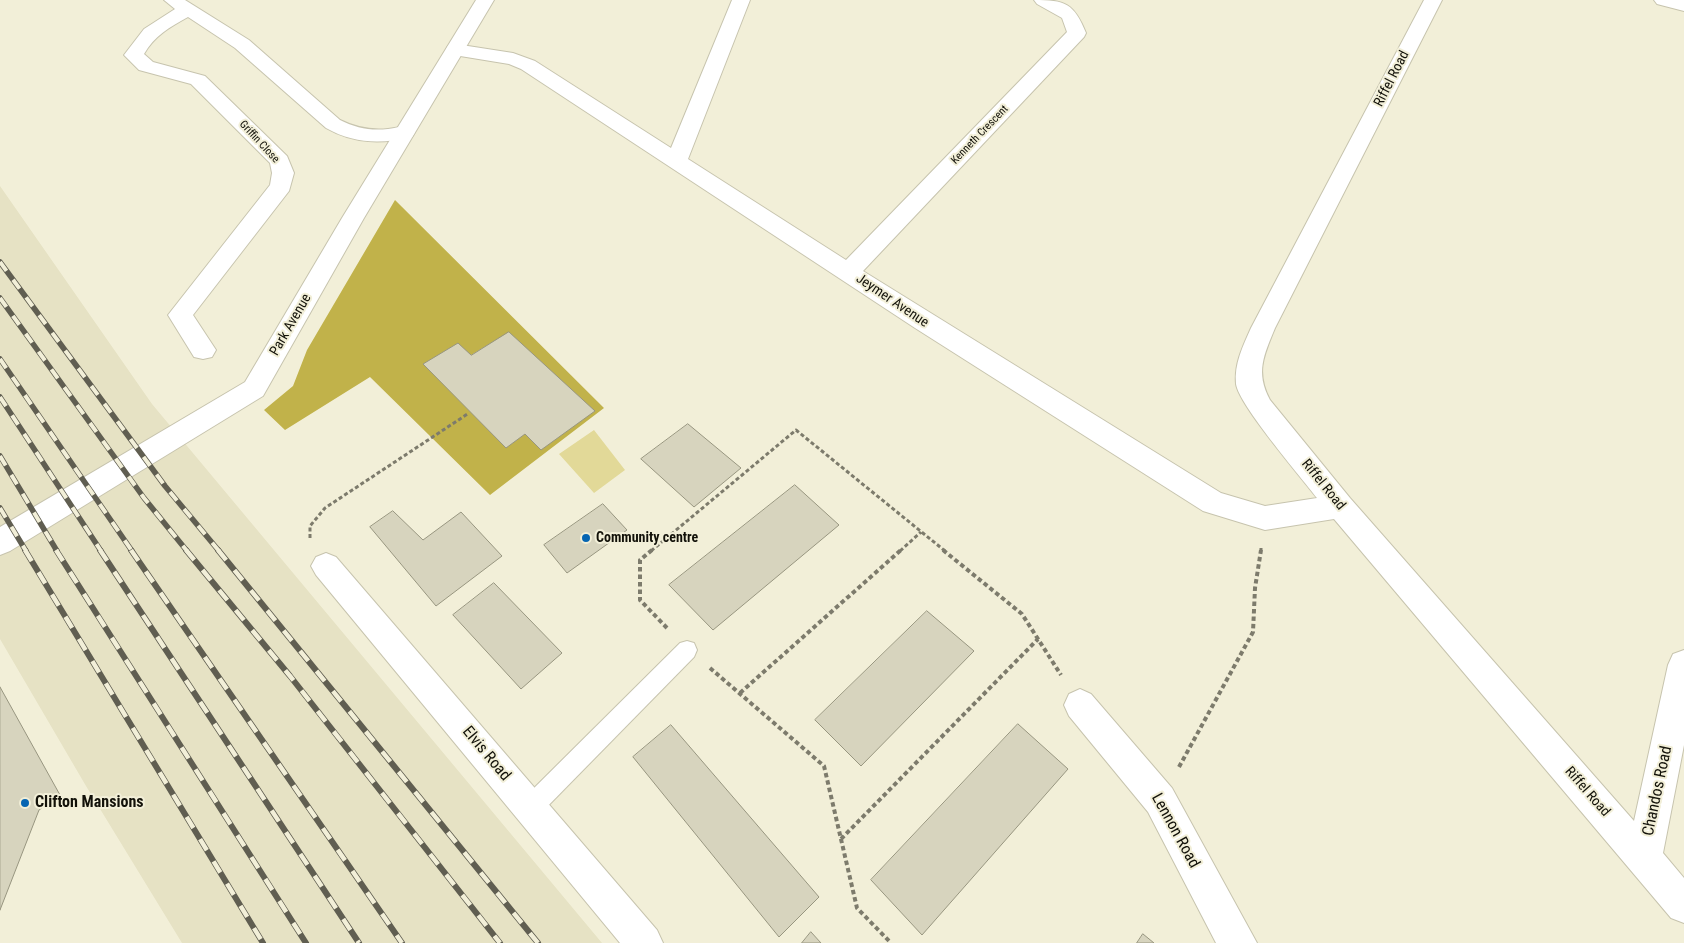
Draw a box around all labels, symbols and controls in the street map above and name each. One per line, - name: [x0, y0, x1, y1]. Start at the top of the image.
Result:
- street label: Riffel Road: [1371, 48, 1413, 110]
- street label: Kenneth Crescent: [949, 103, 1011, 167]
- street label: Griffin Close: [236, 118, 282, 166]
- street label: Jeymer Avenue: [853, 271, 931, 331]
- street label: Park Avenue: [267, 291, 315, 359]
- street label: Riffel Road: [1297, 456, 1349, 514]
- place label: Community centre: [596, 530, 698, 546]
- marker: Community centre: [580, 532, 592, 544]
- street label: Elvis Road: [458, 723, 514, 785]
- street label: Chandos Road: [1639, 744, 1677, 838]
- street label: Riffel Road: [1561, 764, 1613, 820]
- street label: Lennon Road: [1147, 790, 1203, 872]
- place label: Clifton Mansions: [35, 793, 144, 813]
- marker: Clifton Mansions: [19, 797, 31, 809]

